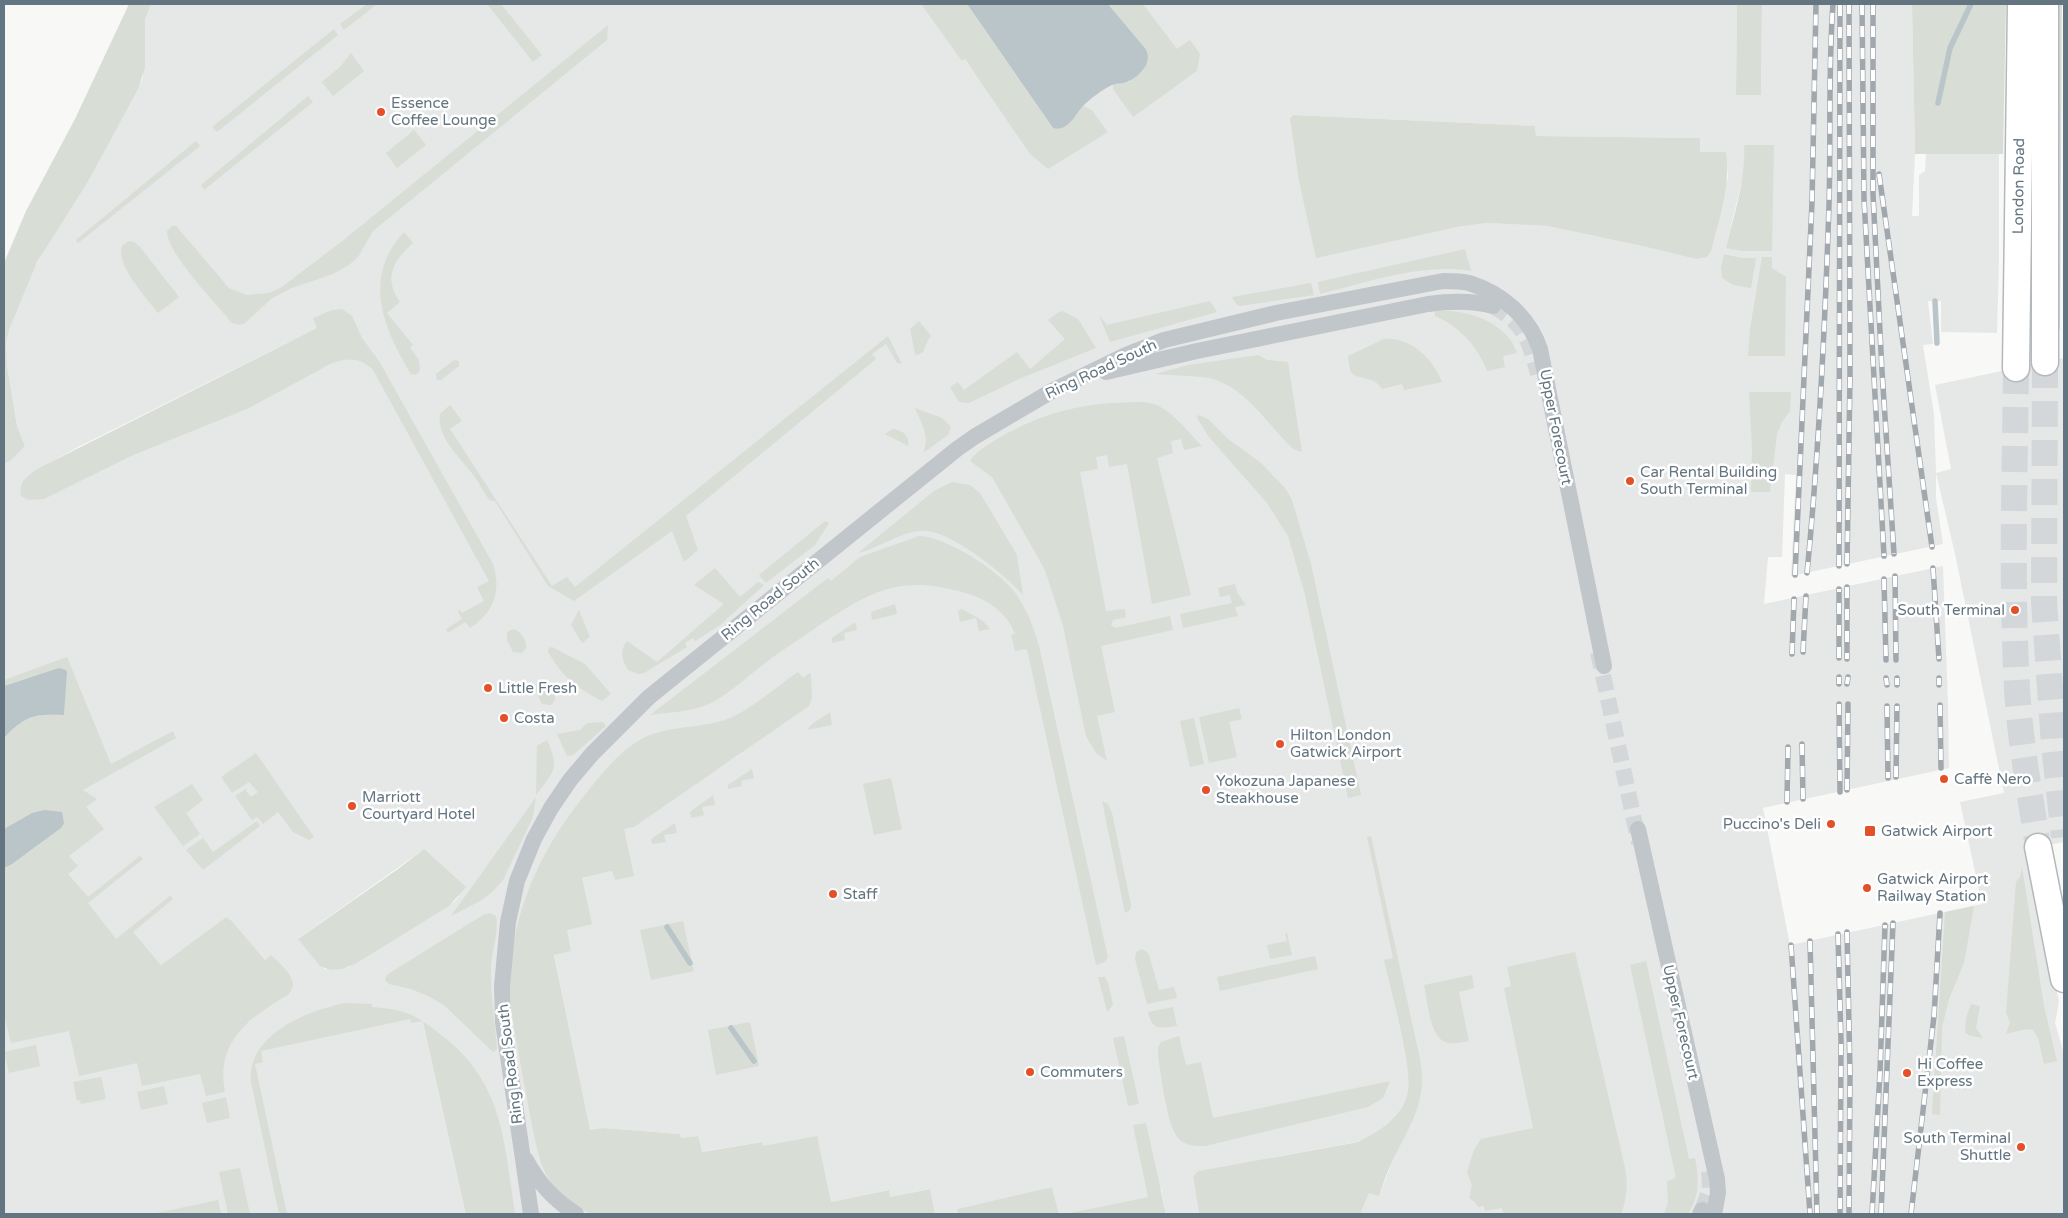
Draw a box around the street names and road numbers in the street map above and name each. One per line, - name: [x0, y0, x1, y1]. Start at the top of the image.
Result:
- street label: London Road: [2009, 138, 2028, 234]
- street label: Ring Road South: [1042, 335, 1160, 403]
- street label: Upper Forecourt: [1536, 368, 1576, 487]
- street label: Ring Road South: [717, 554, 823, 644]
- street label: Upper Forecourt: [1659, 963, 1703, 1082]
- street label: Ring Road South: [494, 1003, 526, 1125]

